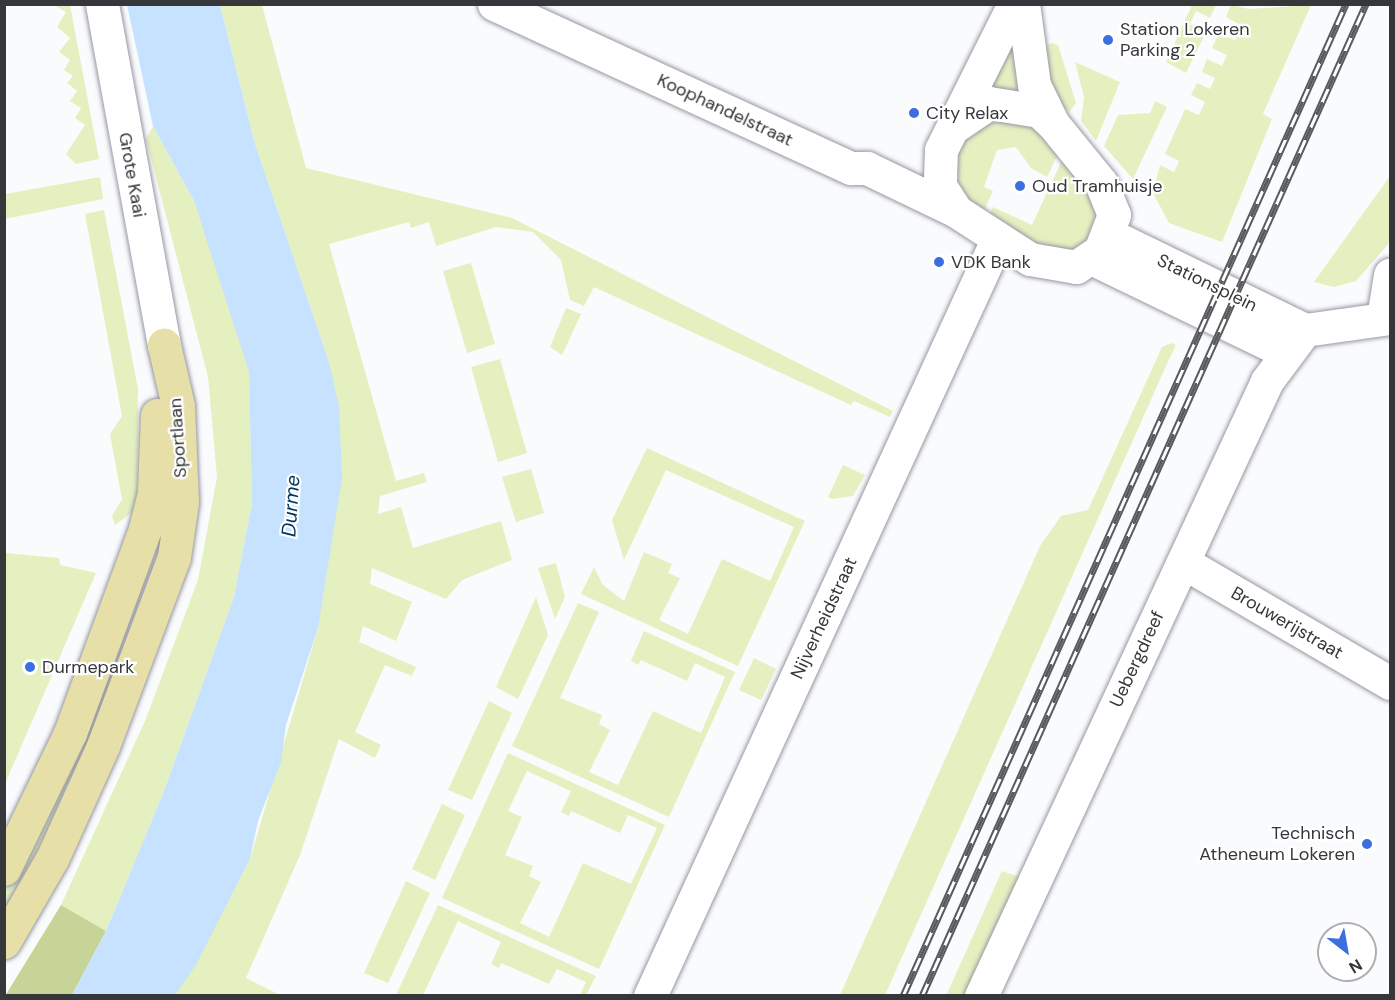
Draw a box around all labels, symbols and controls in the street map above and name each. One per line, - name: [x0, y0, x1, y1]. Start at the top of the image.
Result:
- place label: Station Lokeren Parking 2: [1120, 19, 1250, 62]
- marker: Station Lokeren Parking 2: [1101, 33, 1115, 47]
- street label: Koophandelstraat: [654, 69, 796, 151]
- place label: City Relax: [926, 102, 1008, 124]
- marker: City Relax: [907, 106, 921, 120]
- street label: Grote Kaai: [114, 131, 150, 219]
- place label: Oud Tramhuisje: [1032, 175, 1162, 197]
- marker: Oud Tramhuisje: [1013, 179, 1027, 193]
- street label: Stationsplein: [1153, 249, 1261, 317]
- place label: VDK Bank: [951, 251, 1031, 273]
- marker: VDK Bank: [932, 255, 946, 269]
- street label: Sportlaan: [164, 397, 192, 479]
- water label: Durme: [277, 474, 305, 538]
- street label: Nijverheidstraat: [786, 554, 862, 682]
- street label: Brouwerijstraat: [1227, 582, 1347, 664]
- street label: Uebergdreef: [1105, 607, 1169, 711]
- place label: Durmepark: [42, 656, 134, 678]
- marker: Durmepark: [23, 660, 37, 674]
- place label: Technisch Atheneum Lokeren: [1199, 823, 1355, 866]
- marker: Technisch Atheneum Lokeren: [1360, 837, 1374, 851]
- north arrow: [1317, 922, 1377, 982]
- text: N: [1345, 954, 1366, 978]

